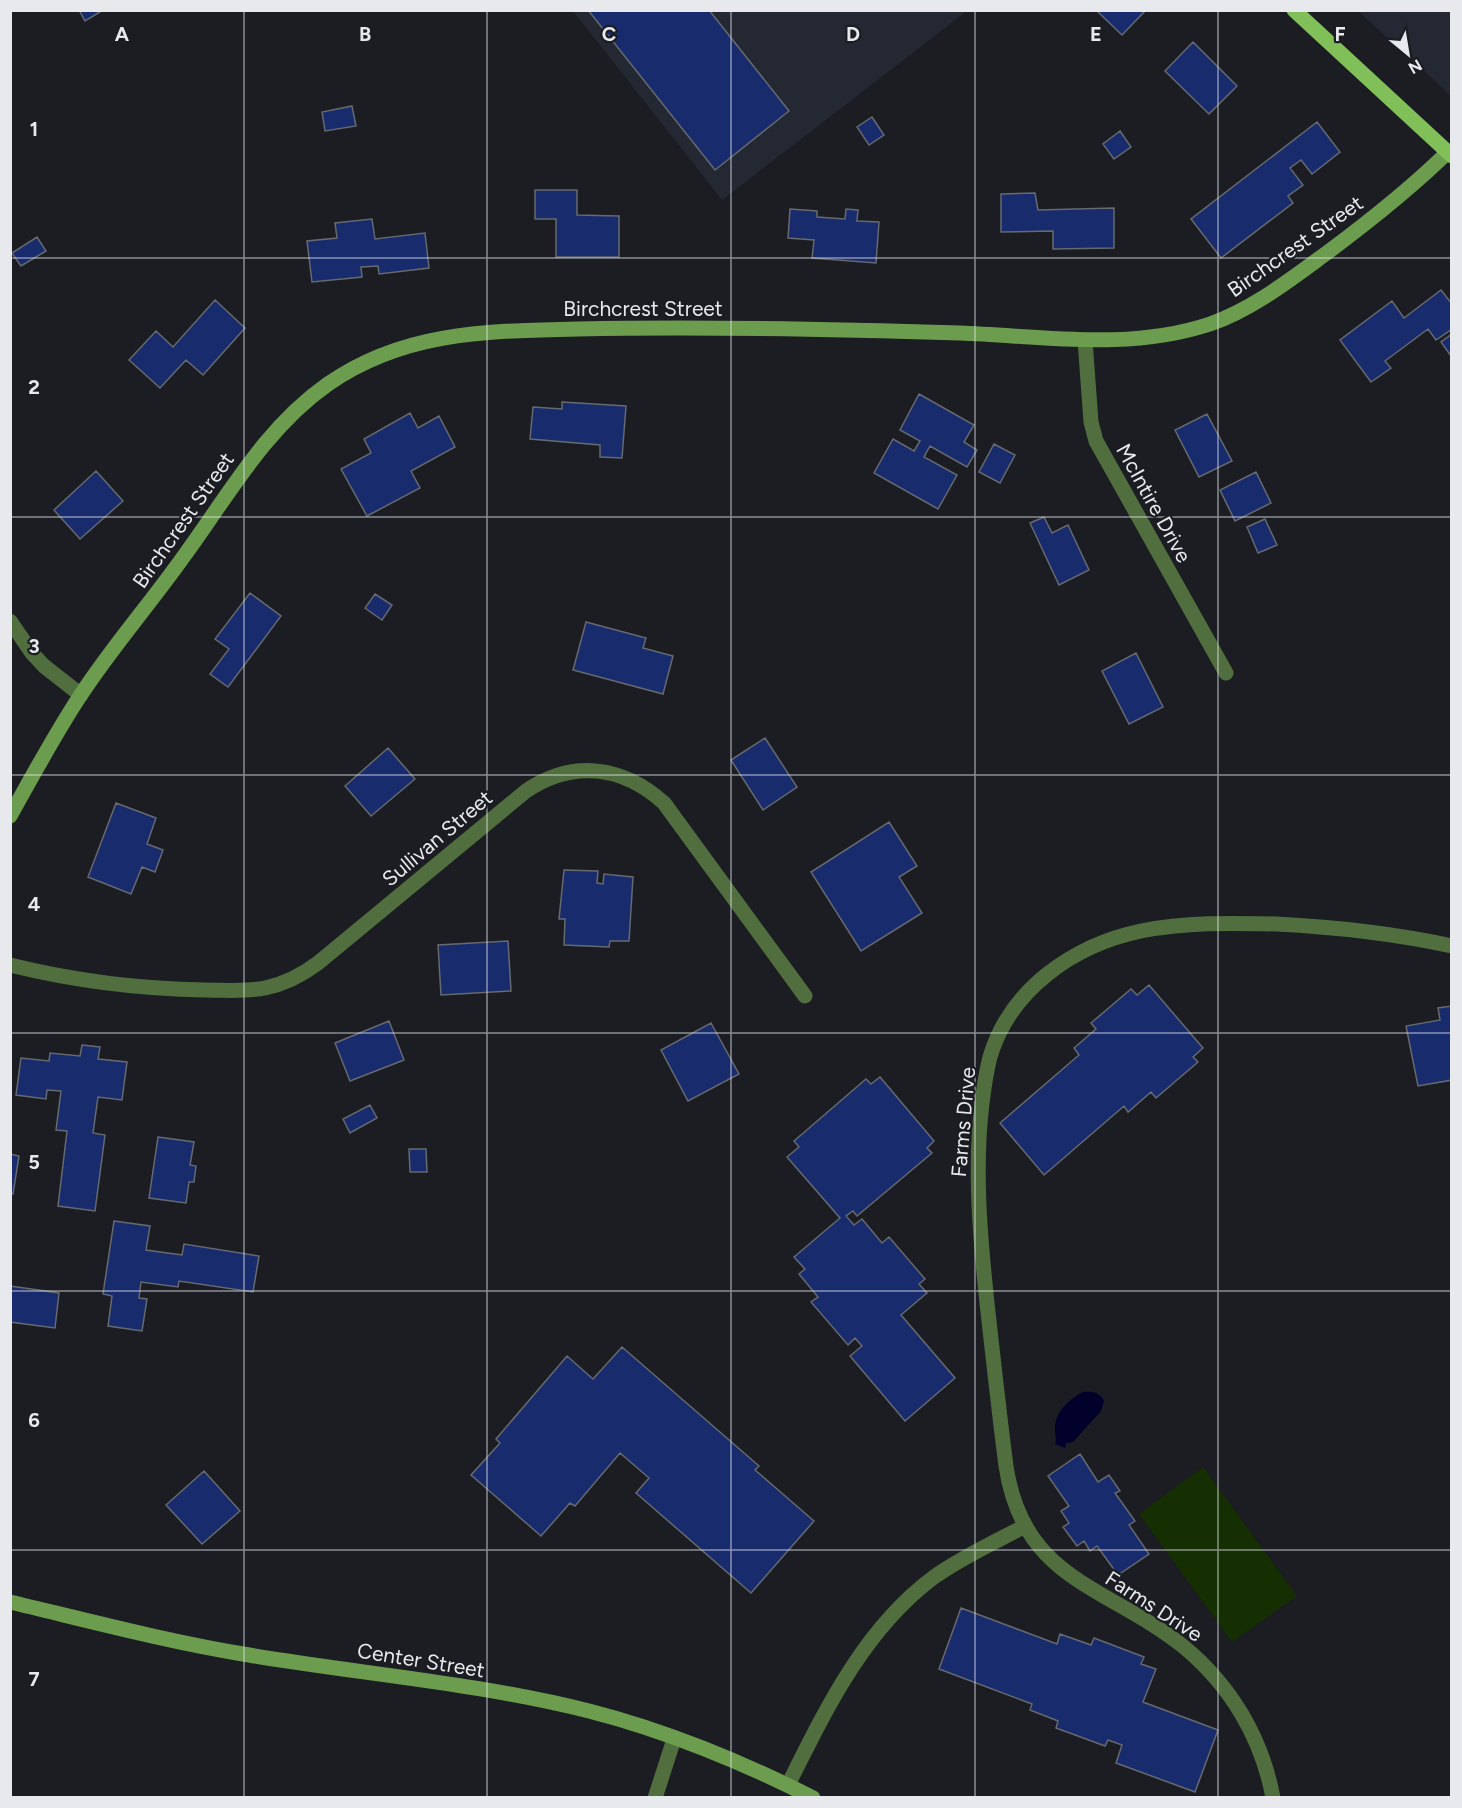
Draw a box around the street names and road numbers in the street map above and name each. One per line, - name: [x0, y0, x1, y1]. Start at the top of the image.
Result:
- street label: Birchcrest Street: [1222, 190, 1368, 302]
- street label: Birchcrest Street: [563, 296, 723, 321]
- street label: McIntire Drive: [1111, 439, 1197, 567]
- street label: Birchcrest Street: [127, 447, 239, 593]
- street label: Sullivan Street: [377, 785, 497, 891]
- street label: Farms Drive: [946, 1066, 980, 1178]
- street label: Farms Drive: [1101, 1565, 1207, 1647]
- street label: Center Street: [355, 1638, 487, 1682]

